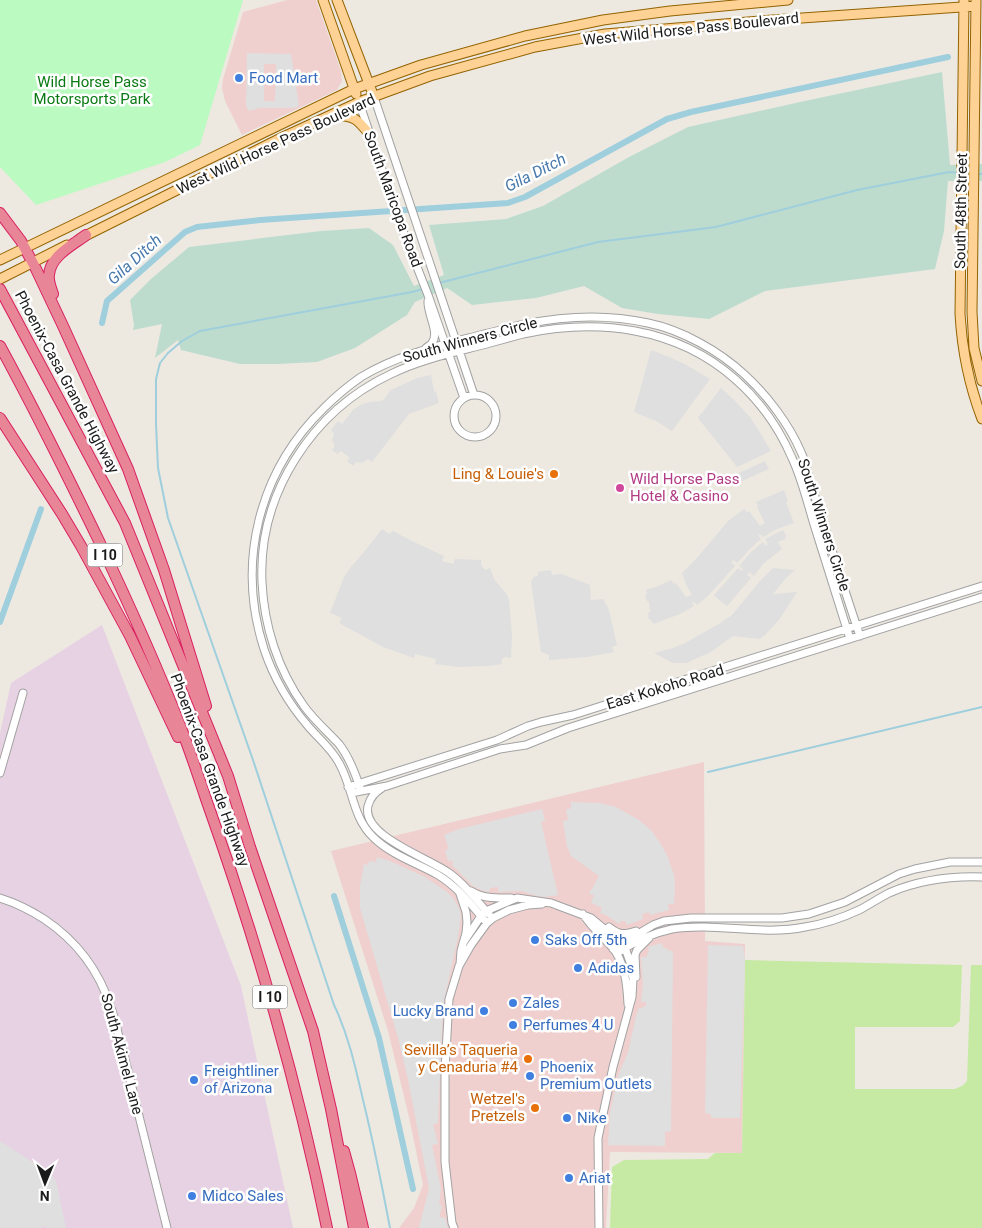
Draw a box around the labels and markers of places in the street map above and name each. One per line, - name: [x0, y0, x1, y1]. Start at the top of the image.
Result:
- place label: Food Mart: [249, 69, 318, 87]
- marker: Food Mart: [233, 72, 245, 84]
- place label: Ling & Louie's: [453, 465, 544, 483]
- marker: Ling & Louie's: [548, 468, 560, 480]
- place label: Wild Horse Pass Hotel & Casino: [630, 470, 740, 505]
- marker: Wild Horse Pass Hotel & Casino: [614, 482, 626, 494]
- place label: Saks Off 5th: [545, 931, 627, 949]
- marker: Saks Off 5th: [529, 934, 541, 946]
- place label: Adidas: [588, 959, 634, 977]
- marker: Adidas: [572, 962, 584, 974]
- place label: Zales: [523, 994, 560, 1012]
- marker: Zales: [507, 997, 519, 1009]
- place label: Lucky Brand: [393, 1002, 474, 1020]
- marker: Lucky Brand: [478, 1005, 490, 1017]
- place label: Perfumes 4 U: [523, 1016, 613, 1034]
- marker: Perfumes 4 U: [507, 1019, 519, 1031]
- place label: Sevilla’s Taqueria y Cenaduria #4: [404, 1041, 519, 1076]
- marker: Sevilla’s Taqueria y Cenaduria #4: [522, 1053, 534, 1065]
- place label: Phoenix Premium Outlets: [540, 1058, 652, 1093]
- place label: Freightliner of Arizona: [204, 1062, 279, 1097]
- marker: Phoenix Premium Outlets: [524, 1070, 536, 1082]
- marker: Freightliner of Arizona: [188, 1074, 200, 1086]
- place label: Wetzel's Pretzels: [470, 1090, 525, 1125]
- marker: Wetzel's Pretzels: [529, 1102, 541, 1114]
- place label: Nike: [577, 1109, 607, 1127]
- marker: Nike: [561, 1112, 573, 1124]
- place label: Ariat: [579, 1169, 611, 1187]
- marker: Ariat: [563, 1172, 575, 1184]
- place label: Midco Sales: [202, 1187, 284, 1205]
- marker: Midco Sales: [186, 1190, 198, 1202]

